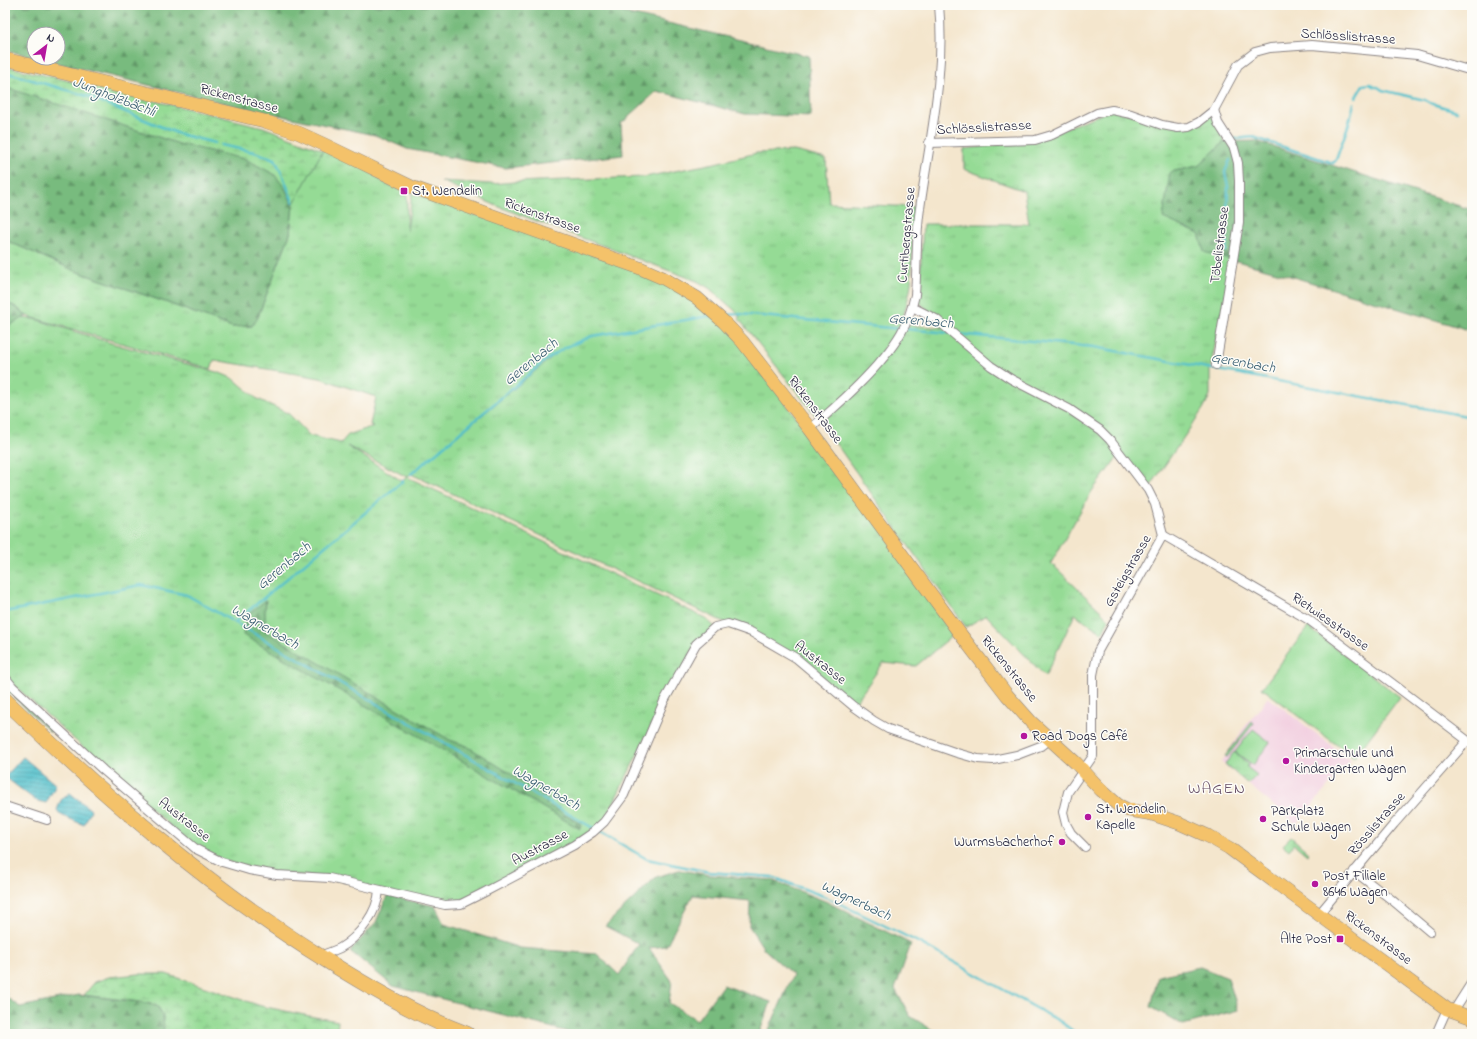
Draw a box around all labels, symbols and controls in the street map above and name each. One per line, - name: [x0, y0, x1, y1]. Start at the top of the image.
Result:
- street label: Schlösslistrasse: [1300, 23, 1397, 51]
- north arrow: [26, 26, 66, 66]
- text: N: [43, 30, 58, 47]
- water label: Jungholzbächli: [69, 71, 160, 124]
- street label: Rickenstrasse: [198, 78, 281, 120]
- street label: Schlösslistrasse: [936, 115, 1033, 141]
- place label: St. Wendelin: [412, 181, 482, 202]
- marker: St. Wendelin: [399, 186, 409, 196]
- street label: Curtibergstrasse: [892, 186, 923, 284]
- street label: Rickenstrasse: [501, 192, 584, 240]
- street label: Töbelistrasse: [1205, 205, 1235, 285]
- water label: Gerenbach: [888, 307, 955, 335]
- water label: Gerenbach: [499, 333, 564, 391]
- water label: Gerenbach: [1209, 347, 1278, 380]
- street label: Rickenstrasse: [783, 372, 848, 449]
- street label: Gsteigstrasse: [1099, 531, 1158, 611]
- water label: Gerenbach: [252, 536, 317, 595]
- street label: Rietwiesstrasse: [1287, 587, 1374, 657]
- water label: Wagnerbach: [227, 599, 304, 657]
- street label: Rickenstrasse: [976, 631, 1043, 707]
- street label: Austrasse: [790, 636, 851, 690]
- place label: Road Dogs Café: [1032, 726, 1128, 748]
- marker: Road Dogs Café: [1019, 731, 1029, 741]
- place label: Primarschule und Kindergarten Wagen: [1294, 743, 1406, 781]
- marker: Primarschule und Kindergarten Wagen: [1281, 756, 1291, 766]
- water label: Wagnerbach: [508, 760, 585, 818]
- district label: WAGEN: [1188, 777, 1246, 801]
- street label: Rösslistrasse: [1343, 787, 1411, 860]
- street label: Austrasse: [154, 793, 215, 847]
- place label: St. Wendelin Kapelle: [1096, 799, 1166, 836]
- place label: Parkplatz Schule Wagen: [1271, 801, 1351, 839]
- marker: St. Wendelin Kapelle: [1083, 812, 1093, 822]
- marker: Parkplatz Schule Wagen: [1258, 814, 1268, 824]
- street label: Austrasse: [508, 824, 572, 872]
- place label: Wurmsbacherhof: [954, 832, 1054, 853]
- marker: Wurmsbacherhof: [1057, 837, 1067, 847]
- place label: Post Filiale 8646 Wagen: [1323, 866, 1388, 904]
- water label: Wagnerbach: [817, 875, 895, 928]
- marker: Post Filiale 8646 Wagen: [1310, 879, 1320, 889]
- street label: Rickenstrasse: [1340, 906, 1417, 971]
- place label: Alte Post: [1280, 929, 1332, 950]
- marker: Alte Post: [1335, 934, 1345, 944]

